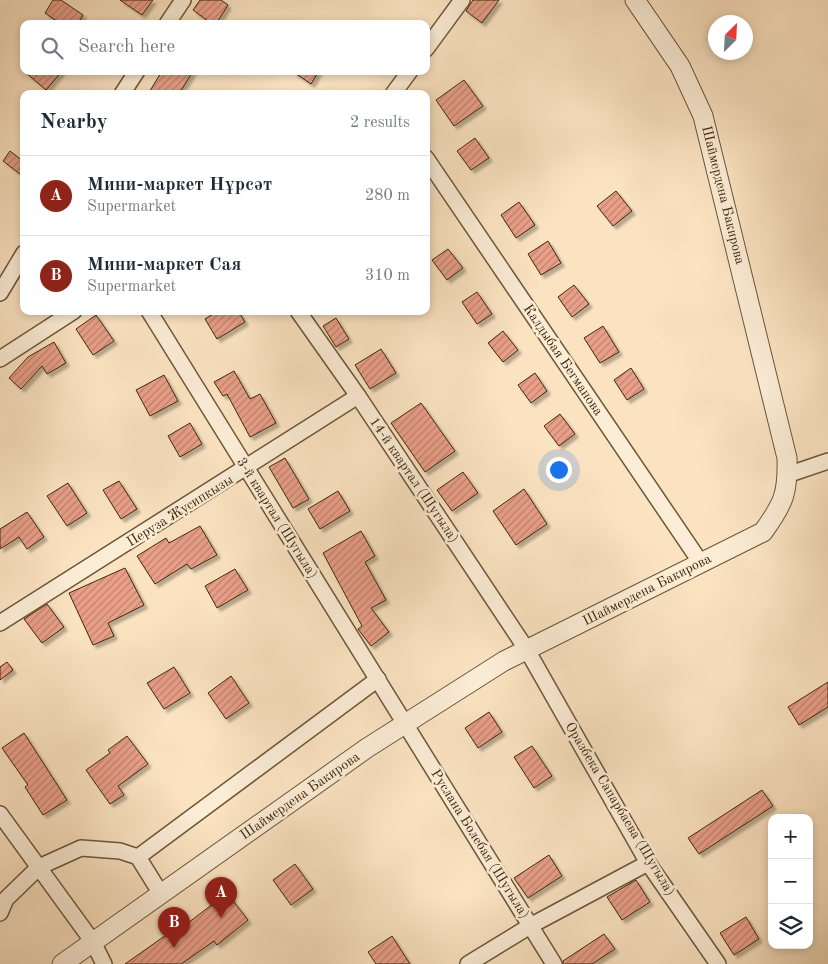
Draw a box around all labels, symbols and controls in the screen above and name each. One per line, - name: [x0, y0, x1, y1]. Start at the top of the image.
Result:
- north arrow: [708, 15, 753, 60]
- search box: [20, 20, 430, 75]
- icon: search: [38, 34, 66, 62]
- text: Search here: [78, 38, 175, 57]
- text: Nearby: [40, 112, 108, 133]
- text: 2 results: [350, 115, 410, 131]
- street label: Шаймердена Бакирова: [699, 124, 747, 266]
- text: Мини-маркет Нұрсәт: [87, 176, 272, 195]
- text: A: [50, 188, 62, 204]
- text: 280 m: [365, 188, 410, 204]
- text: Supermarket: [87, 199, 176, 215]
- text: Мини-маркет Сая: [87, 256, 241, 275]
- text: B: [50, 268, 62, 284]
- text: 310 m: [365, 268, 410, 284]
- text: Supermarket: [87, 279, 176, 295]
- street label: Калдыбая Бегманова: [521, 302, 605, 418]
- street label: 14-й квартал (Шугыла): [367, 415, 461, 545]
- street label: 3-й квартал (Шугыла): [234, 455, 320, 581]
- your location: [546, 457, 572, 483]
- street label: Перуза Жусипкызы: [124, 473, 236, 549]
- street label: Шаймердена Бакирова: [580, 551, 714, 629]
- street label: Оразбека Сапарбаева (Шугыла): [563, 720, 677, 898]
- street label: Шаймердена Бакирова: [238, 749, 362, 843]
- street label: Руслана Болебая (Шугыла): [428, 767, 532, 921]
- map controls: [768, 814, 813, 949]
- button: +: [768, 814, 813, 859]
- button: −: [768, 859, 813, 904]
- pin: A: [205, 877, 237, 918]
- button: layers: [768, 904, 813, 949]
- pin: B: [158, 907, 190, 948]

